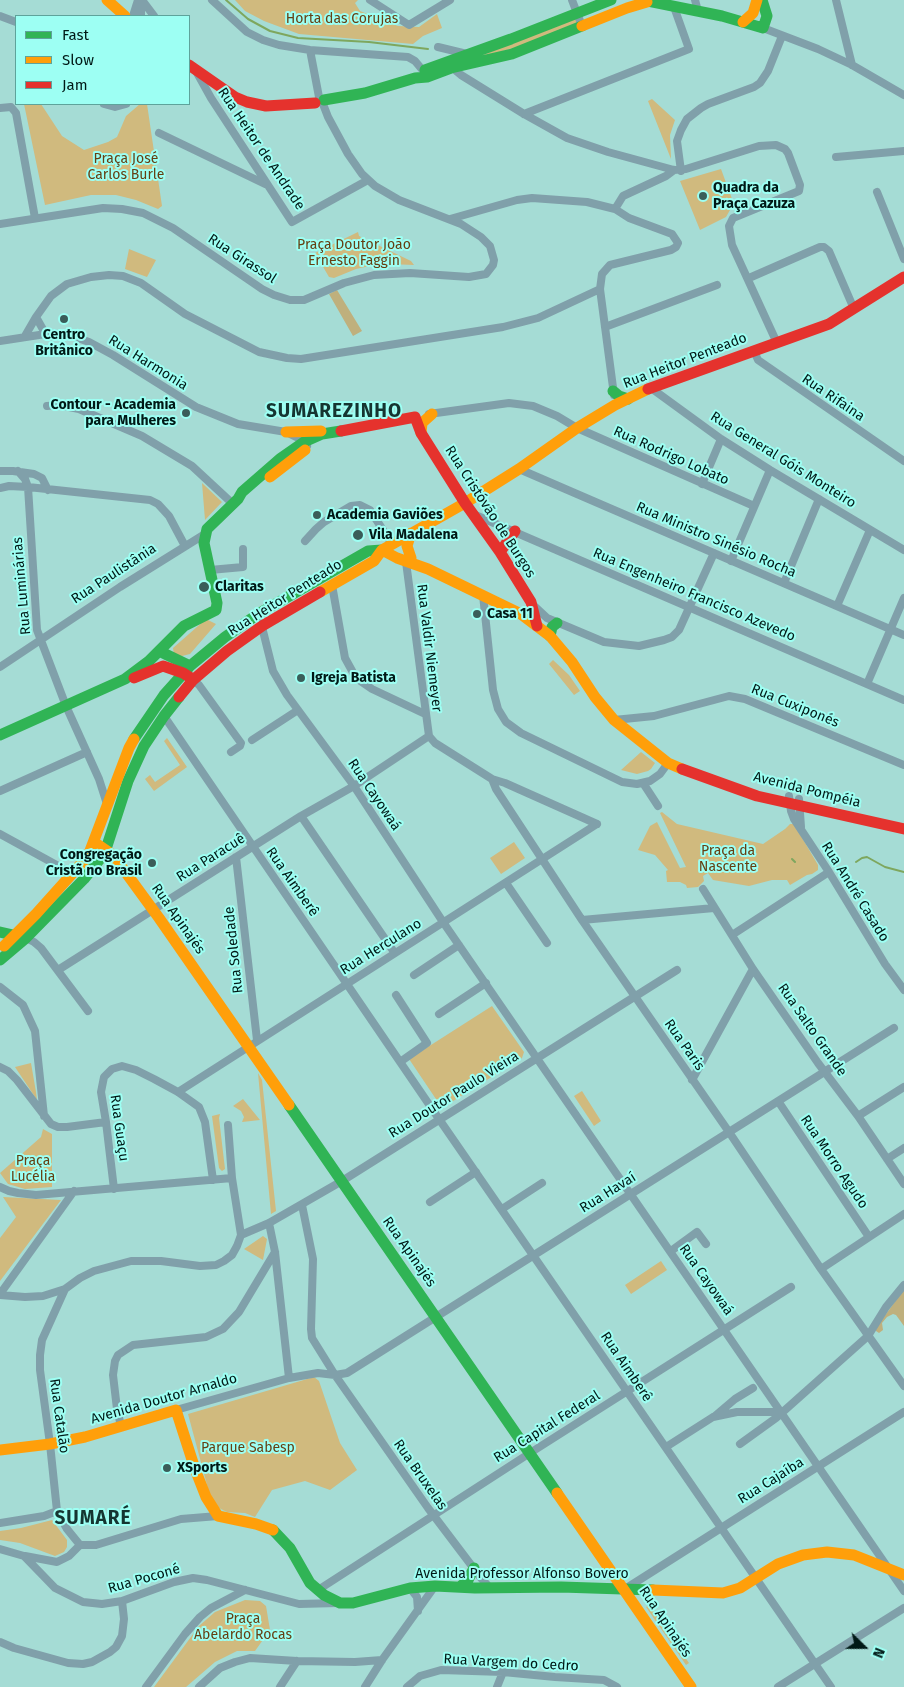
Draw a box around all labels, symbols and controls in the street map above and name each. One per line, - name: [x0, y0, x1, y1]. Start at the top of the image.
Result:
- park label: Horta das Corujas: [286, 11, 398, 27]
- legend: [15, 15, 190, 105]
- text: Fast: [62, 26, 89, 44]
- text: Slow: [62, 51, 94, 69]
- text: Jam: [62, 76, 88, 94]
- street label: Rua Heitor de Andrade: [214, 85, 308, 213]
- park label: Praça José Carlos Burle: [88, 151, 164, 184]
- place label: Quadra da Praça Cazuza: [713, 180, 795, 212]
- marker: Quadra da Praça Cazuza: [697, 190, 709, 202]
- street label: Rua Girassol: [205, 231, 279, 287]
- park label: Praça Doutor João Ernesto Faggin: [297, 237, 411, 270]
- marker: Centro Britânico: [58, 313, 70, 325]
- place label: Centro Britânico: [35, 327, 93, 360]
- street label: Rua Heitor Penteado: [621, 330, 749, 392]
- street label: Rua Harmonia: [105, 332, 191, 394]
- street label: Rua Rifaina: [798, 371, 868, 425]
- place label: Contour - Academia para Mulheres: [51, 397, 176, 430]
- district label: SUMAREZINHO: [265, 401, 403, 423]
- marker: Contour - Academia para Mulheres: [180, 407, 192, 419]
- street label: Rua General Góis Monteiro: [707, 408, 859, 512]
- street label: Rua Rodrigo Lobato: [611, 423, 731, 489]
- street label: Rua Cristóvão de Burgos: [441, 443, 539, 581]
- street label: Rua Ministro Sinésio Rocha: [633, 499, 799, 581]
- place label: Academia Gaviões: [327, 507, 443, 523]
- marker: Academia Gaviões: [311, 509, 323, 521]
- place label: Vila Madalena: [369, 527, 458, 543]
- marker: Vila Madalena: [351, 528, 365, 542]
- street label: Rua Luminárias: [9, 536, 35, 636]
- street label: Rua Paulistânia: [68, 540, 160, 608]
- street label: Rua Engenheiro Francisco Azevedo: [590, 545, 798, 645]
- street label: Rua Heitor Penteado: [225, 556, 345, 640]
- place label: Claritas: [215, 579, 264, 595]
- marker: Claritas: [197, 580, 211, 594]
- street label: Rua Valdir Niemeyer: [413, 583, 445, 713]
- place label: Casa 11: [487, 606, 533, 622]
- marker: Casa 11: [471, 608, 483, 620]
- place label: Igreja Batista: [311, 670, 396, 686]
- marker: Igreja Batista: [295, 672, 307, 684]
- street label: Rua Cuxiponés: [749, 681, 841, 731]
- street label: Rua Cayowaá: [344, 756, 404, 834]
- street label: Avenida Pompéia: [752, 769, 862, 811]
- street label: Rua Paracuê: [174, 830, 248, 886]
- street label: Rua André Casado: [818, 839, 892, 945]
- park label: Praça da Nascente: [699, 843, 757, 876]
- street label: Rua Aimberê: [262, 844, 322, 920]
- place label: Congregação Cristã no Brasil: [46, 847, 142, 880]
- marker: Congregação Cristã no Brasil: [146, 857, 158, 869]
- street label: Rua Apinajés: [148, 881, 208, 957]
- street label: Rua Soledade: [221, 906, 247, 994]
- street label: Rua Herculano: [337, 915, 425, 979]
- street label: Rua Salto Grande: [774, 980, 850, 1080]
- street label: Rua Paris: [660, 1016, 708, 1074]
- street label: Rua Doutor Paulo Vieira: [386, 1048, 522, 1142]
- street label: Rua Guaçu: [106, 1094, 132, 1162]
- street label: Rua Morro Agudo: [797, 1112, 871, 1212]
- park label: Praça Lucélia: [11, 1153, 55, 1186]
- street label: Rua Havaí: [577, 1169, 639, 1217]
- street label: Rua Apinajés: [379, 1214, 439, 1290]
- street label: Rua Cayowaá: [675, 1241, 737, 1319]
- street label: Rua Aimberê: [597, 1329, 655, 1405]
- street label: Avenida Doutor Arnaldo: [89, 1370, 239, 1428]
- street label: Rua Catalão: [45, 1377, 73, 1455]
- street label: Rua Capital Federal: [491, 1387, 603, 1467]
- street label: Rua Bruxelas: [390, 1436, 450, 1514]
- park label: Parque Sabesp: [201, 1440, 295, 1456]
- street label: Rua Cajaíba: [735, 1454, 807, 1508]
- place label: XSports: [177, 1460, 227, 1476]
- marker: XSports: [161, 1462, 173, 1474]
- district label: SUMARÉ: [54, 1508, 132, 1530]
- street label: Rua Poconé: [106, 1561, 182, 1597]
- street label: Avenida Professor Alfonso Bovero: [415, 1566, 629, 1582]
- street label: Rua Apinajés: [635, 1583, 695, 1661]
- park label: Praça Abelardo Rocas: [194, 1611, 292, 1644]
- north arrow: [839, 1622, 889, 1672]
- text: N: [869, 1645, 888, 1660]
- street label: Rua Vargem do Cedro: [443, 1651, 579, 1675]

